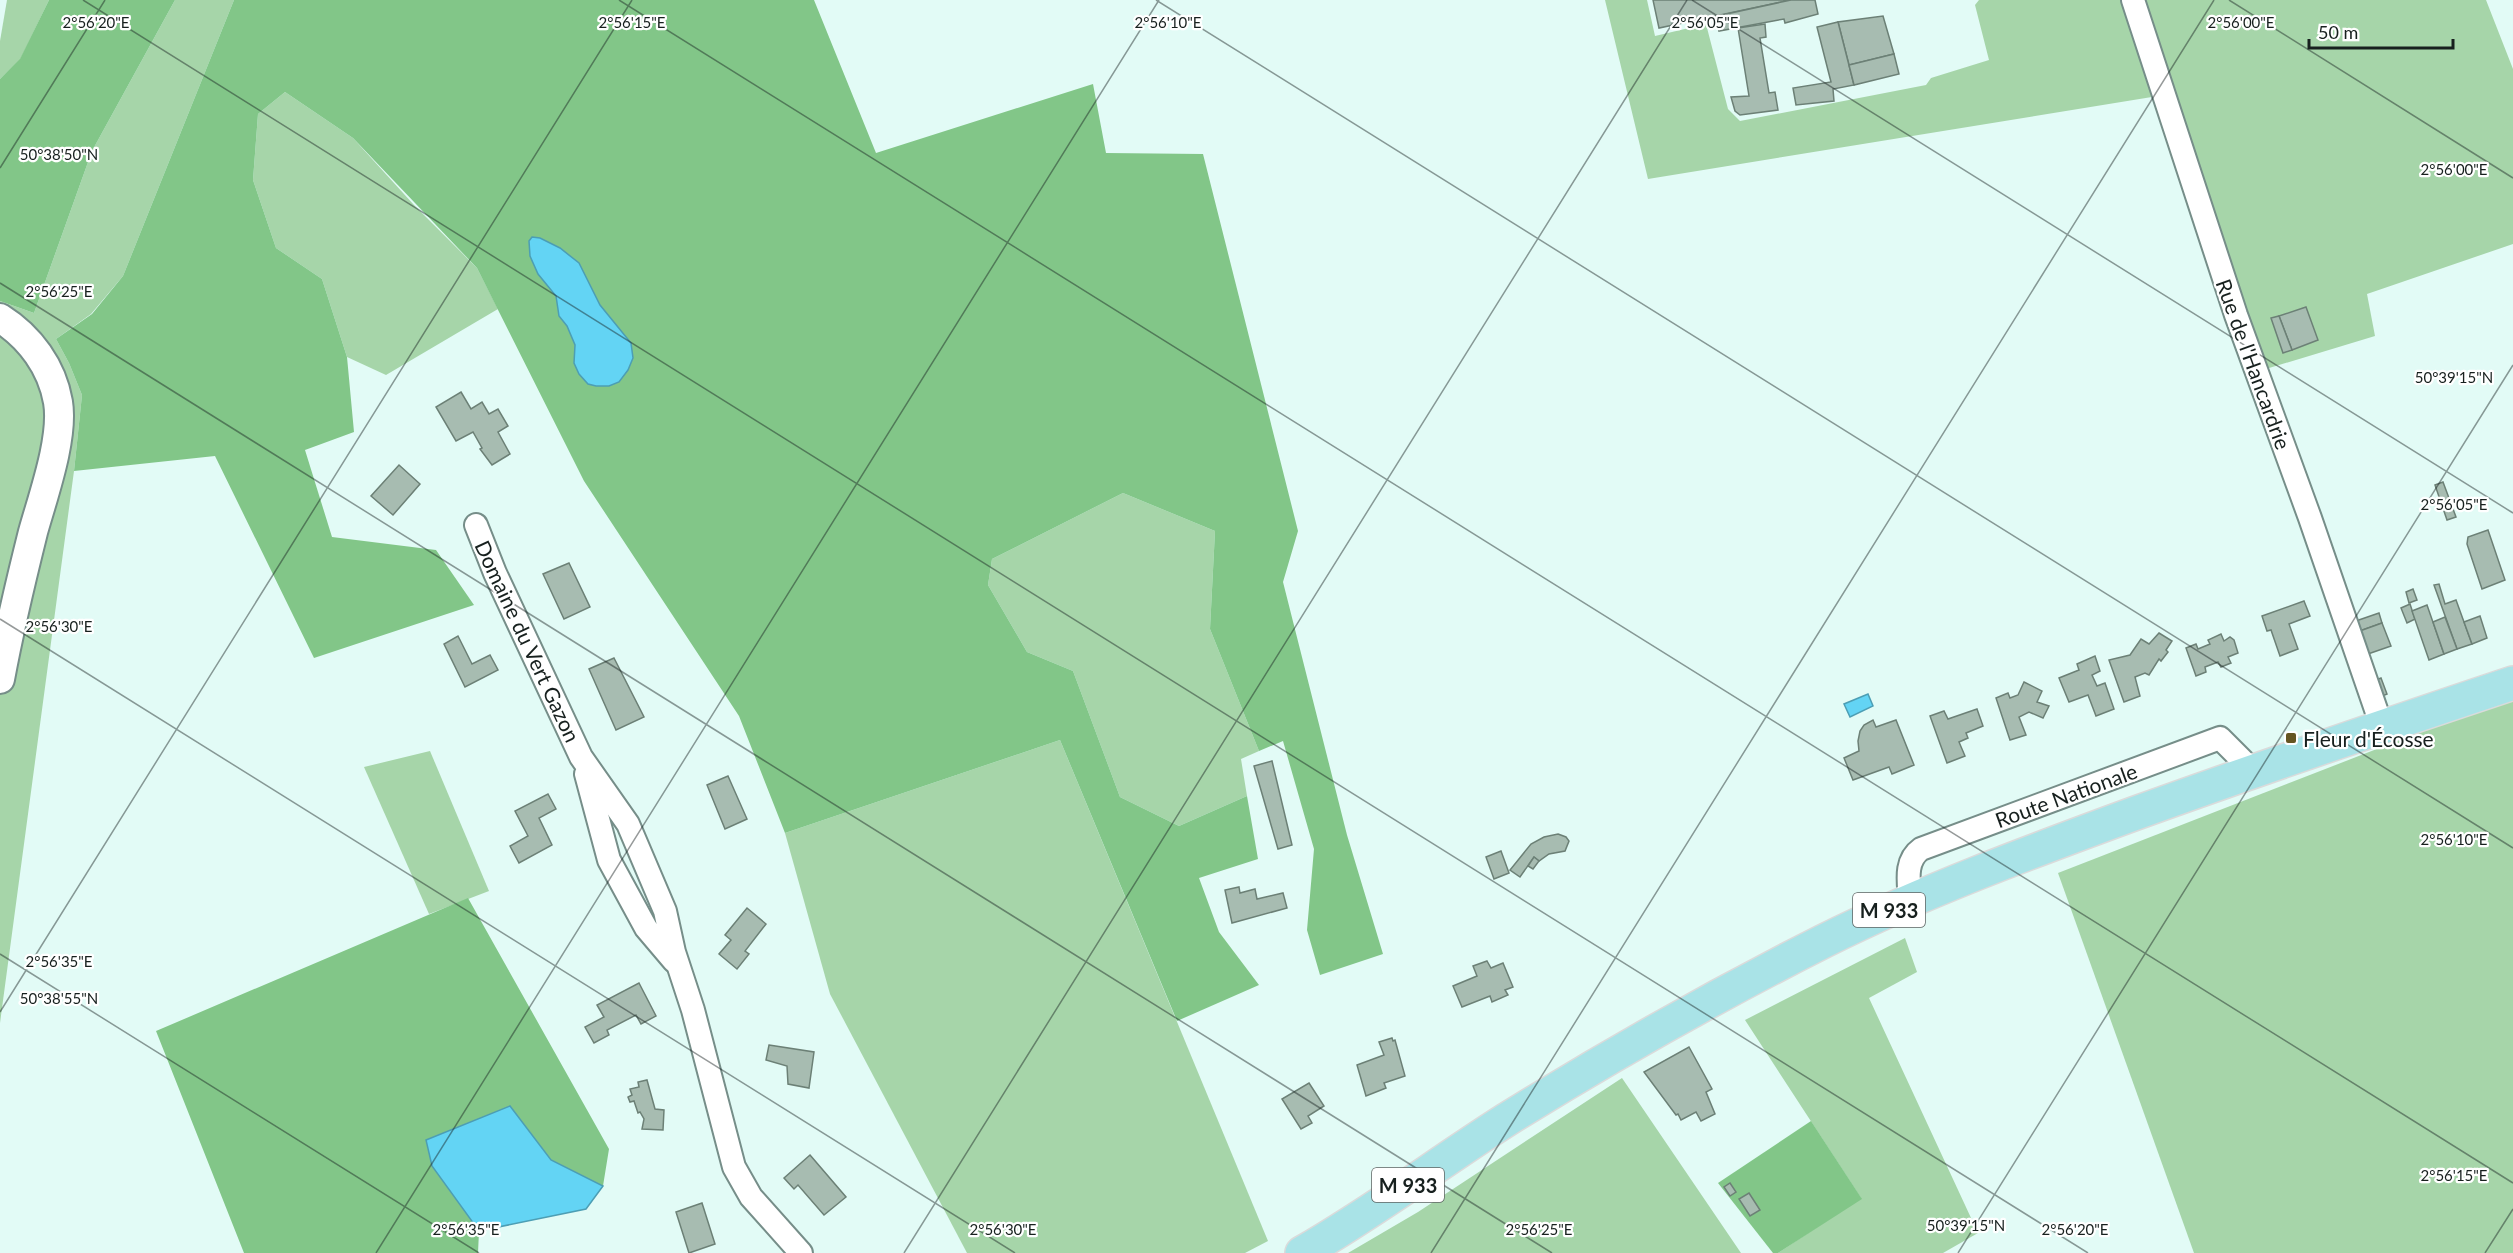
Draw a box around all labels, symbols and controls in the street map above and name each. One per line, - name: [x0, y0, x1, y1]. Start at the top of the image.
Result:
- scale bar: [2309, 12, 2453, 50]
- text: 2°56'20"E: [63, 13, 130, 31]
- text: 2°56'15"E: [599, 13, 666, 31]
- text: 2°56'10"E: [1135, 13, 1202, 31]
- text: 2°56'05"E: [1672, 13, 1739, 31]
- text: 2°56'00"E: [2208, 13, 2275, 31]
- text: 50 m: [2318, 21, 2358, 43]
- text: 50°38'50"N: [20, 145, 98, 163]
- text: 2°56'00"E: [2421, 160, 2488, 178]
- street label: Rue de l'Hancardrie: [2212, 275, 2296, 453]
- text: 2°56'25"E: [26, 282, 93, 300]
- text: 50°39'15"N: [2415, 368, 2493, 386]
- text: 2°56'05"E: [2421, 495, 2488, 513]
- street label: Domaine du Vert Gazon: [470, 536, 586, 746]
- text: 2°56'30"E: [26, 617, 93, 635]
- place label: Fleur d'Écosse: [2303, 726, 2434, 751]
- marker: Fleur d'Écosse: [2284, 731, 2298, 745]
- street label: Route Nationale: [1992, 758, 2140, 832]
- text: 2°56'10"E: [2421, 830, 2488, 848]
- road number: M 933: [1853, 893, 1925, 927]
- text: 2°56'35"E: [26, 952, 93, 970]
- text: 50°38'55"N: [20, 989, 98, 1007]
- text: 2°56'15"E: [2421, 1166, 2488, 1184]
- road number: M 933: [1372, 1168, 1444, 1202]
- text: 50°39'15"N: [1927, 1216, 2005, 1234]
- text: 2°56'35"E: [433, 1220, 500, 1238]
- text: 2°56'30"E: [970, 1220, 1037, 1238]
- text: 2°56'25"E: [1506, 1220, 1573, 1238]
- text: 2°56'20"E: [2042, 1220, 2109, 1238]

